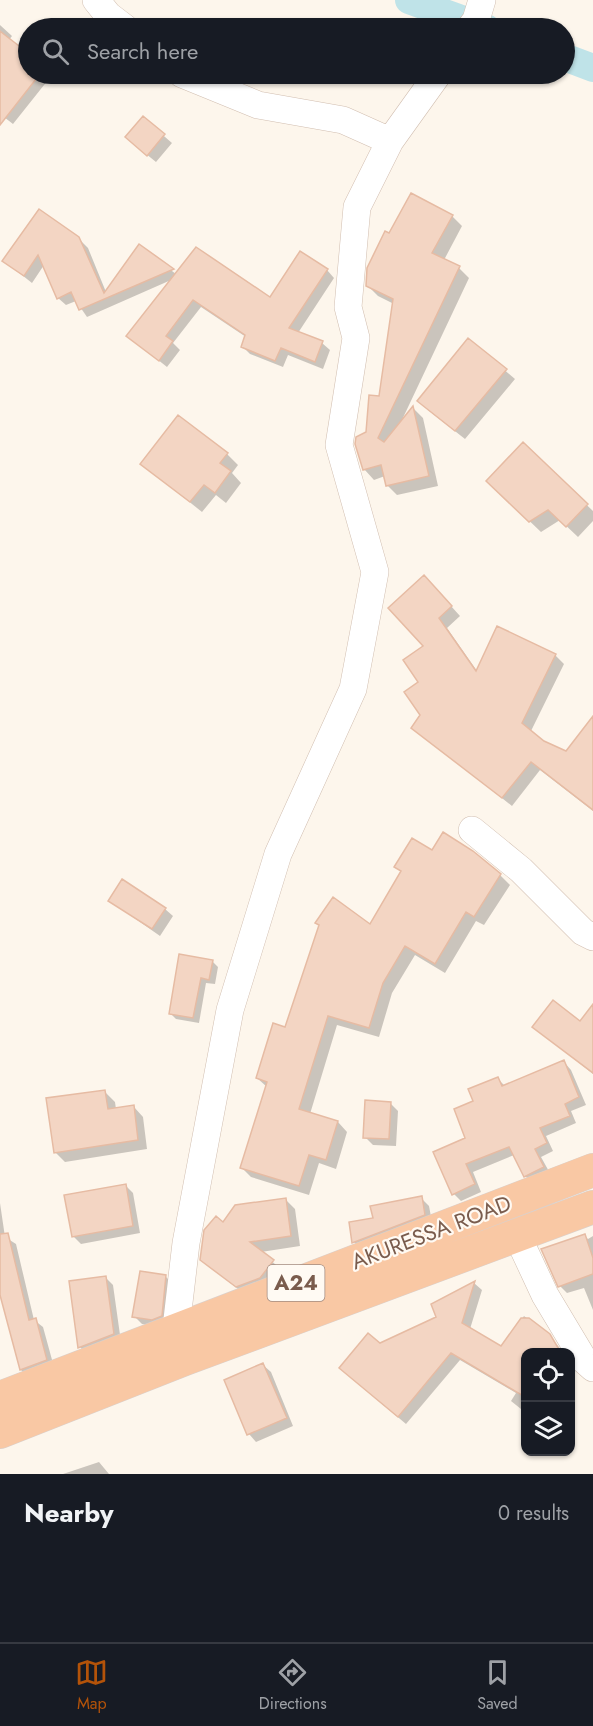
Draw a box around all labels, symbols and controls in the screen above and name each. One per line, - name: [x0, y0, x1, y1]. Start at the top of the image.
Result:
- search box: [18, 18, 575, 84]
- icon: search: [39, 35, 72, 68]
- text: Search here: [87, 35, 198, 67]
- street label: AKURESSA ROAD: [346, 1187, 516, 1277]
- road number: A24: [268, 1265, 324, 1301]
- map controls: [521, 1348, 575, 1456]
- button: locate: [521, 1348, 575, 1402]
- button: layers: [521, 1402, 575, 1456]
- text: Nearby: [24, 1494, 113, 1532]
- text: 0 results: [498, 1499, 569, 1528]
- tab: Map: [75, 1656, 108, 1715]
- tab: Directions: [259, 1656, 327, 1715]
- tab: Saved: [477, 1656, 518, 1715]

